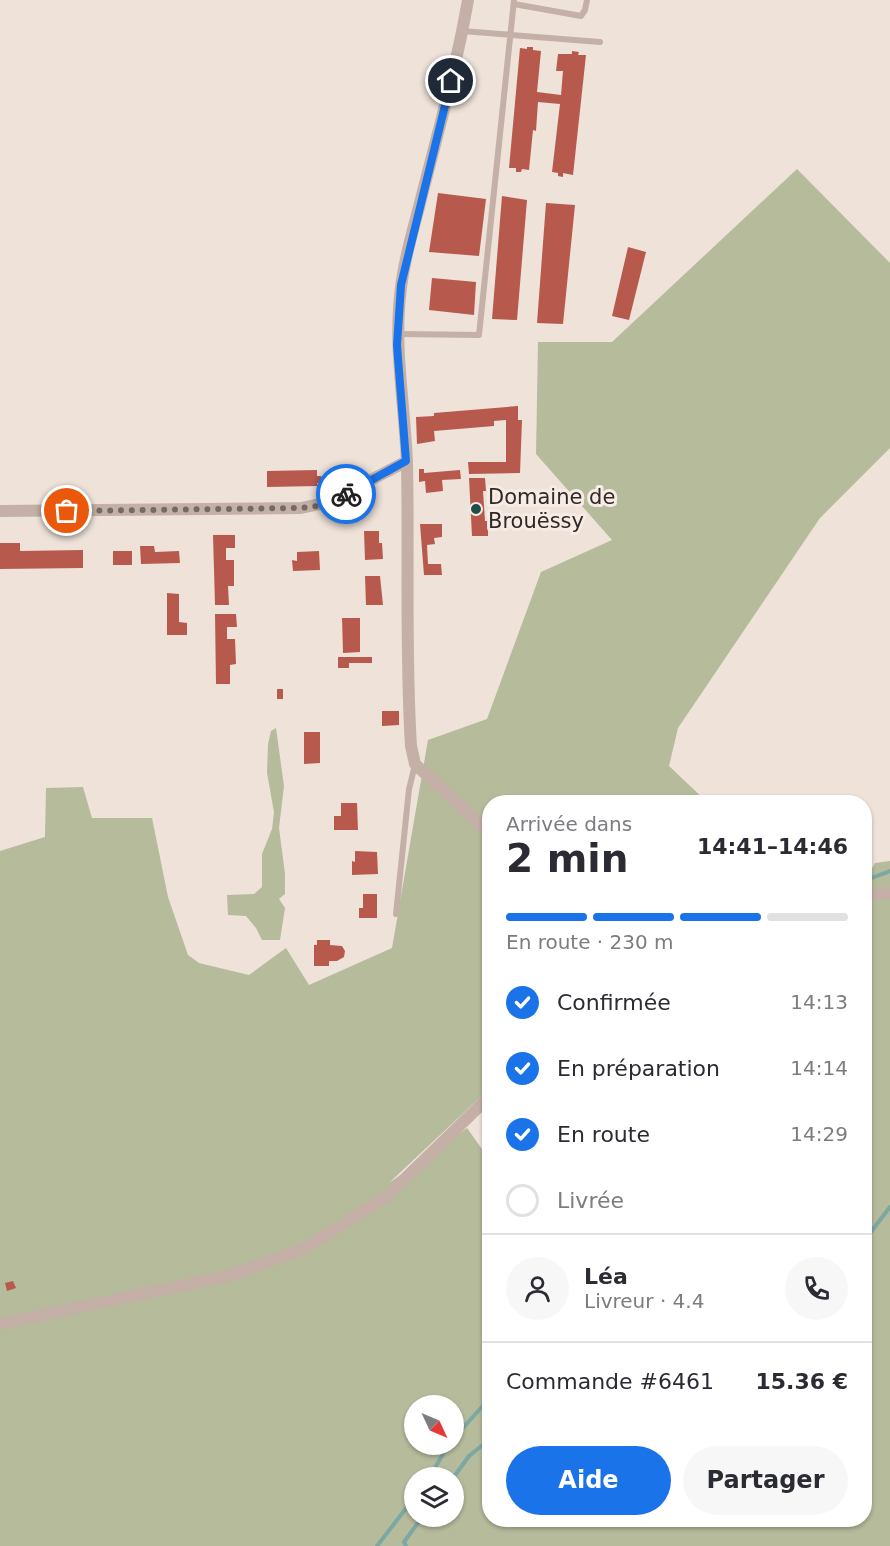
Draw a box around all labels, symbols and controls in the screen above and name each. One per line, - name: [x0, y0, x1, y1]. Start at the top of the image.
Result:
- pin: [425, 55, 476, 106]
- icon: home: [434, 64, 467, 97]
- courier: [316, 464, 376, 524]
- icon: bike: [330, 478, 363, 511]
- pin: [41, 485, 92, 536]
- place label: Domaine de Brouëssy: [488, 485, 615, 533]
- icon: bag: [50, 494, 83, 527]
- marker: Domaine de Brouëssy: [469, 502, 483, 516]
- text: Arrivée dans: [506, 812, 632, 836]
- text: 14:41–14:46: [697, 834, 848, 859]
- text: 2 min: [506, 836, 628, 881]
- text: En route · 230 m: [506, 930, 674, 954]
- icon: check: [506, 986, 539, 1019]
- text: Confirmée: [557, 990, 671, 1015]
- text: 14:13: [790, 990, 848, 1014]
- icon: check: [506, 1052, 539, 1085]
- text: En préparation: [557, 1056, 720, 1081]
- text: 14:14: [790, 1056, 848, 1080]
- icon: check: [506, 1118, 539, 1151]
- text: En route: [557, 1122, 650, 1147]
- text: 14:29: [790, 1122, 848, 1146]
- text: Livrée: [557, 1188, 624, 1213]
- button: person: [506, 1257, 569, 1320]
- button: phone: [785, 1257, 848, 1320]
- text: Léa: [584, 1264, 628, 1289]
- text: Livreur · 4.4: [584, 1289, 704, 1313]
- text: Commande #6461: [506, 1369, 714, 1394]
- text: 15.36 €: [755, 1369, 848, 1394]
- north arrow: [404, 1395, 464, 1455]
- map controls: [404, 1395, 464, 1527]
- button: Aide: [506, 1446, 671, 1515]
- button: Partager: [683, 1446, 848, 1515]
- button: layers: [404, 1467, 464, 1527]

